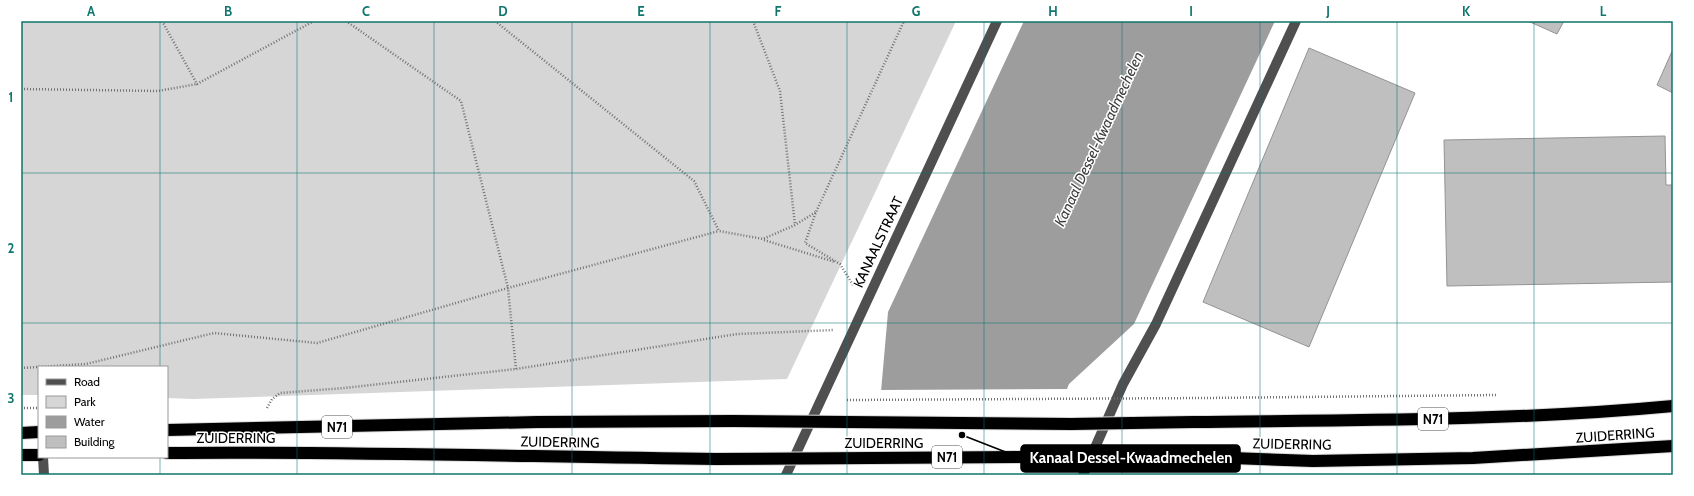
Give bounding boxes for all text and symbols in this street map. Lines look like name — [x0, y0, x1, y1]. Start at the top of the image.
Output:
text: A — [87, 3, 96, 19]
text: B — [224, 3, 232, 19]
text: C — [362, 3, 370, 19]
text: D — [498, 3, 508, 19]
text: E — [637, 3, 645, 19]
text: F — [775, 3, 782, 19]
text: G — [912, 3, 921, 19]
text: H — [1048, 3, 1058, 19]
text: I — [1189, 3, 1193, 19]
text: J — [1325, 3, 1330, 19]
text: K — [1462, 3, 1471, 19]
text: L — [1600, 3, 1607, 19]
water label: Kanaal Dessel-Kwaadmechelen — [1051, 49, 1147, 229]
text: 1 — [9, 89, 13, 105]
street label: KANAALSTRAAT — [849, 193, 907, 291]
text: 2 — [8, 240, 15, 256]
legend — [38, 366, 168, 458]
text: Road — [74, 374, 100, 389]
text: 3 — [7, 390, 15, 406]
text: Park — [74, 394, 96, 409]
road number: N71 — [1418, 408, 1448, 430]
text: Water — [74, 414, 105, 429]
road number: N71 — [322, 416, 352, 438]
street label: ZUIDERRING — [1575, 423, 1655, 447]
street label: ZUIDERRING — [196, 429, 276, 447]
street label: ZUIDERRING — [520, 432, 600, 452]
text: Building — [74, 434, 116, 449]
street label: ZUIDERRING — [844, 434, 924, 452]
street label: ZUIDERRING — [1252, 434, 1332, 454]
callout: Kanaal Dessel-Kwaadmechelen — [1021, 445, 1240, 472]
road number: N71 — [932, 446, 962, 468]
text: Kanaal Dessel-Kwaadmechelen — [1030, 449, 1232, 467]

